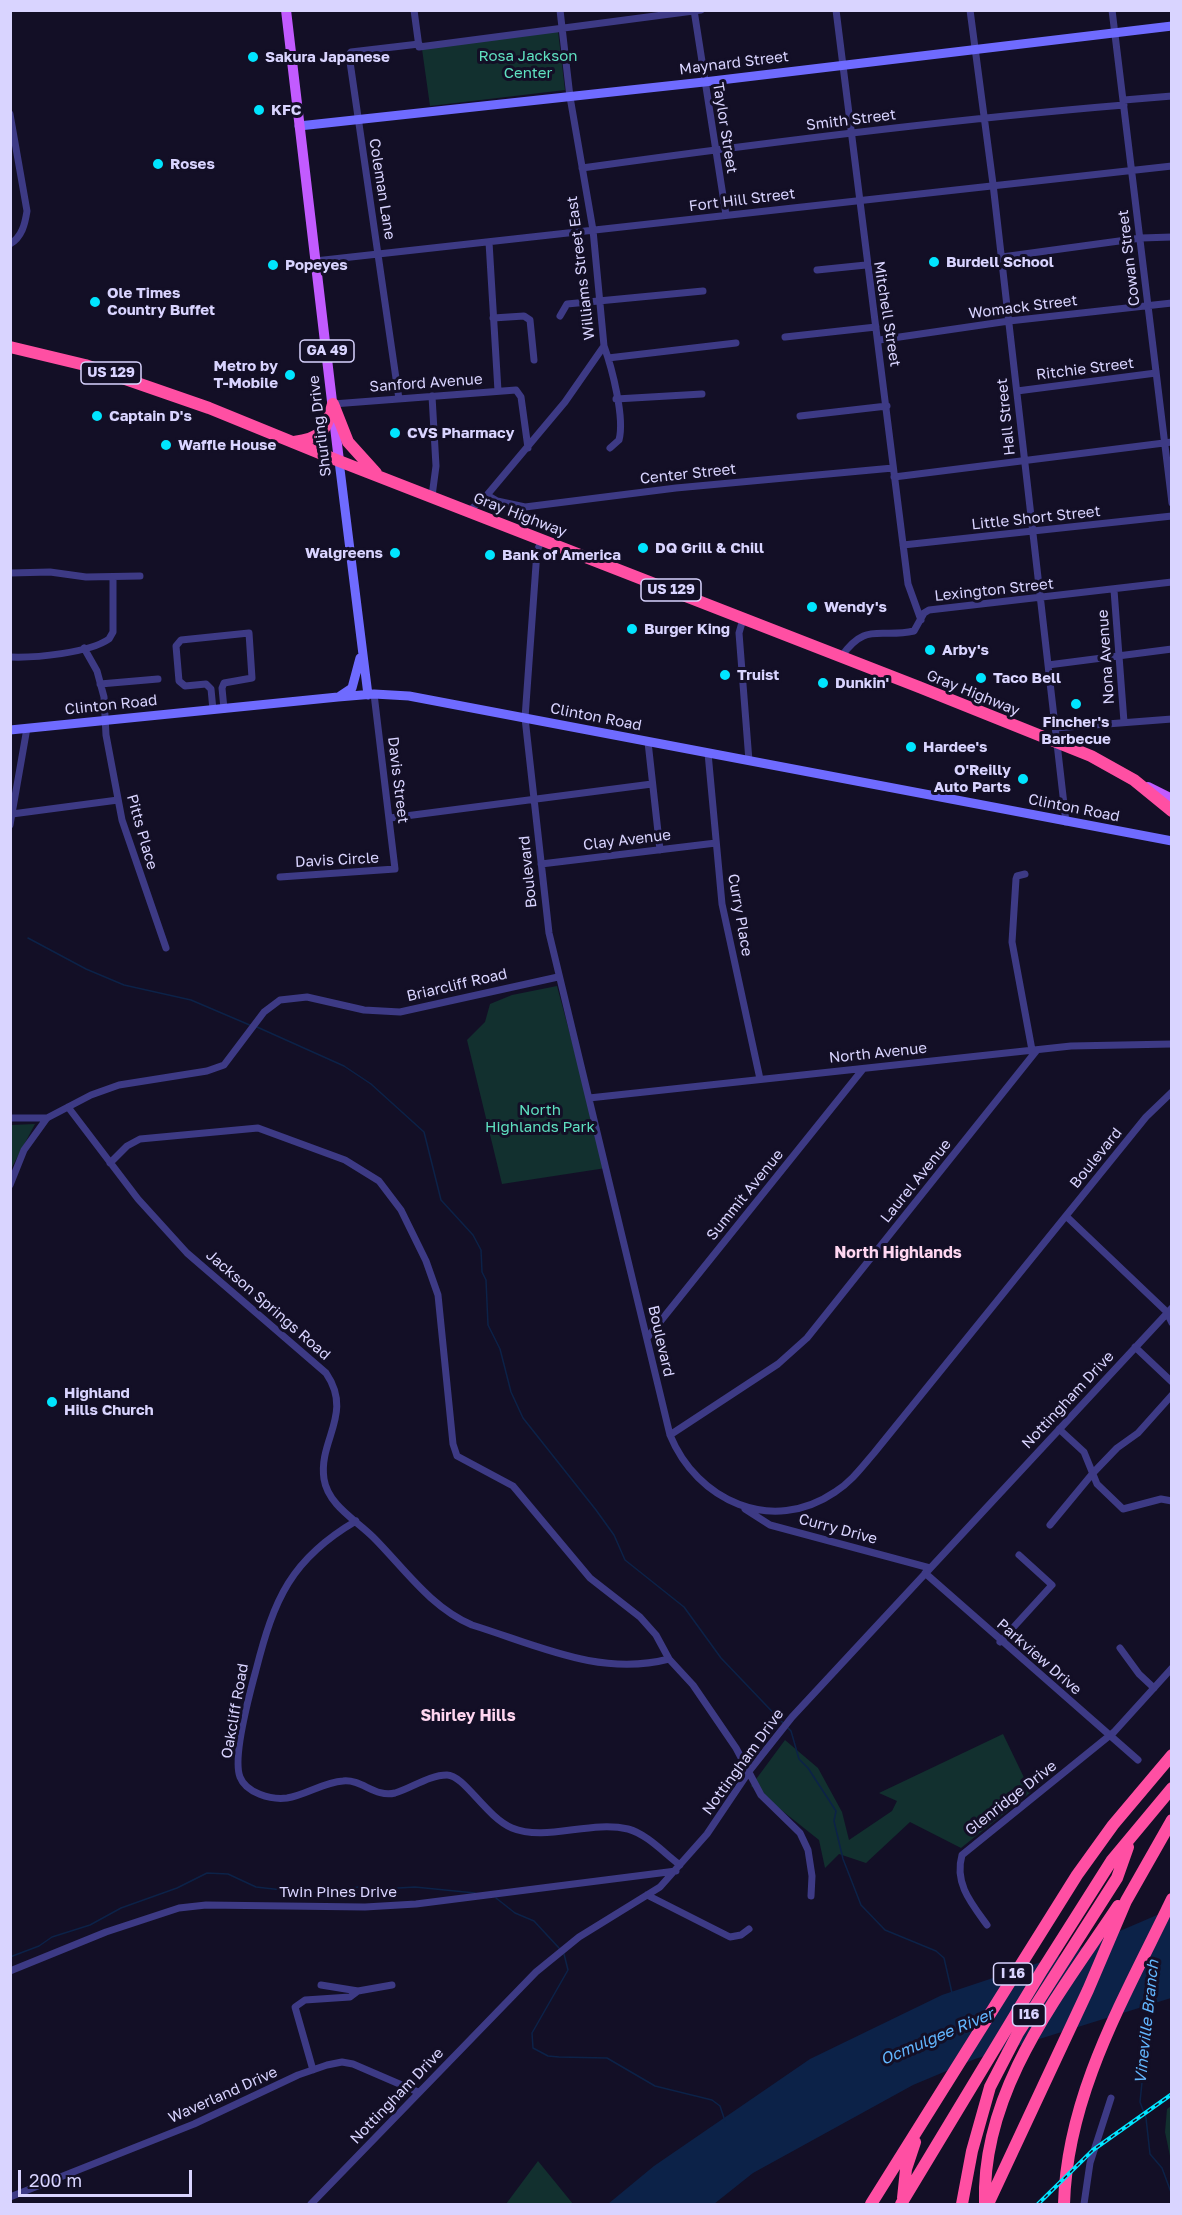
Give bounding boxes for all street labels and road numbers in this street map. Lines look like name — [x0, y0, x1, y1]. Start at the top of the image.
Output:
street label: Maynard Street — [678, 47, 790, 79]
street label: Taylor Street — [709, 81, 741, 175]
street label: Smith Street — [805, 106, 897, 134]
street label: Coleman Lane — [365, 137, 399, 241]
street label: Fort Hill Street — [688, 185, 796, 215]
street label: Williams Street East — [563, 195, 599, 341]
street label: Cowan Street — [1114, 209, 1144, 307]
street label: Mitchell Street — [870, 260, 904, 368]
street label: Womack Street — [968, 291, 1078, 323]
road number: GA 49 — [300, 340, 354, 362]
street label: Ritchie Street — [1035, 354, 1135, 384]
road number: US 129 — [81, 362, 141, 384]
street label: Sanford Avenue — [369, 370, 483, 396]
street label: Shurling Drive — [305, 374, 335, 478]
street label: Hall Street — [993, 377, 1019, 457]
street label: Center Street — [639, 460, 737, 488]
street label: Gray Highway — [471, 489, 569, 541]
street label: Little Short Street — [971, 502, 1101, 534]
street label: Lexington Street — [933, 575, 1055, 605]
road number: US 129 — [641, 579, 701, 601]
street label: Nona Avenue — [1094, 609, 1118, 705]
street label: Gray Highway — [924, 666, 1022, 720]
street label: Clinton Road — [64, 691, 158, 719]
street label: Clinton Road — [549, 699, 643, 735]
street label: Davis Street — [384, 736, 412, 824]
street label: Clinton Road — [1027, 790, 1121, 826]
street label: Pitts Place — [123, 792, 161, 872]
street label: Clay Avenue — [582, 826, 672, 854]
street label: Boulevard — [515, 835, 541, 909]
street label: Davis Circle — [294, 849, 380, 871]
street label: Curry Place — [724, 872, 756, 958]
street label: Briarcliff Road — [405, 965, 509, 1005]
street label: North Avenue — [828, 1039, 928, 1067]
street label: Boulevard — [1066, 1124, 1126, 1192]
street label: Laurel Avenue — [877, 1136, 955, 1226]
street label: Summit Avenue — [703, 1146, 787, 1244]
street label: Jackson Springs Road — [202, 1246, 334, 1364]
street label: Boulevard — [644, 1304, 678, 1378]
street label: Nottingham Drive — [1018, 1348, 1118, 1452]
street label: Curry Drive — [797, 1510, 879, 1548]
street label: Parkview Drive — [993, 1615, 1085, 1699]
street label: Oakcliff Road — [218, 1662, 252, 1760]
street label: Nottingham Drive — [699, 1705, 787, 1819]
street label: Glenridge Drive — [962, 1757, 1060, 1839]
street label: Twin Pines Drive — [279, 1883, 397, 1901]
road number: I 16 — [994, 1963, 1032, 1985]
road number: I16 — [1012, 2004, 1046, 2026]
street label: Nottingham Drive — [347, 2044, 447, 2148]
street label: Waverland Drive — [166, 2063, 280, 2127]

